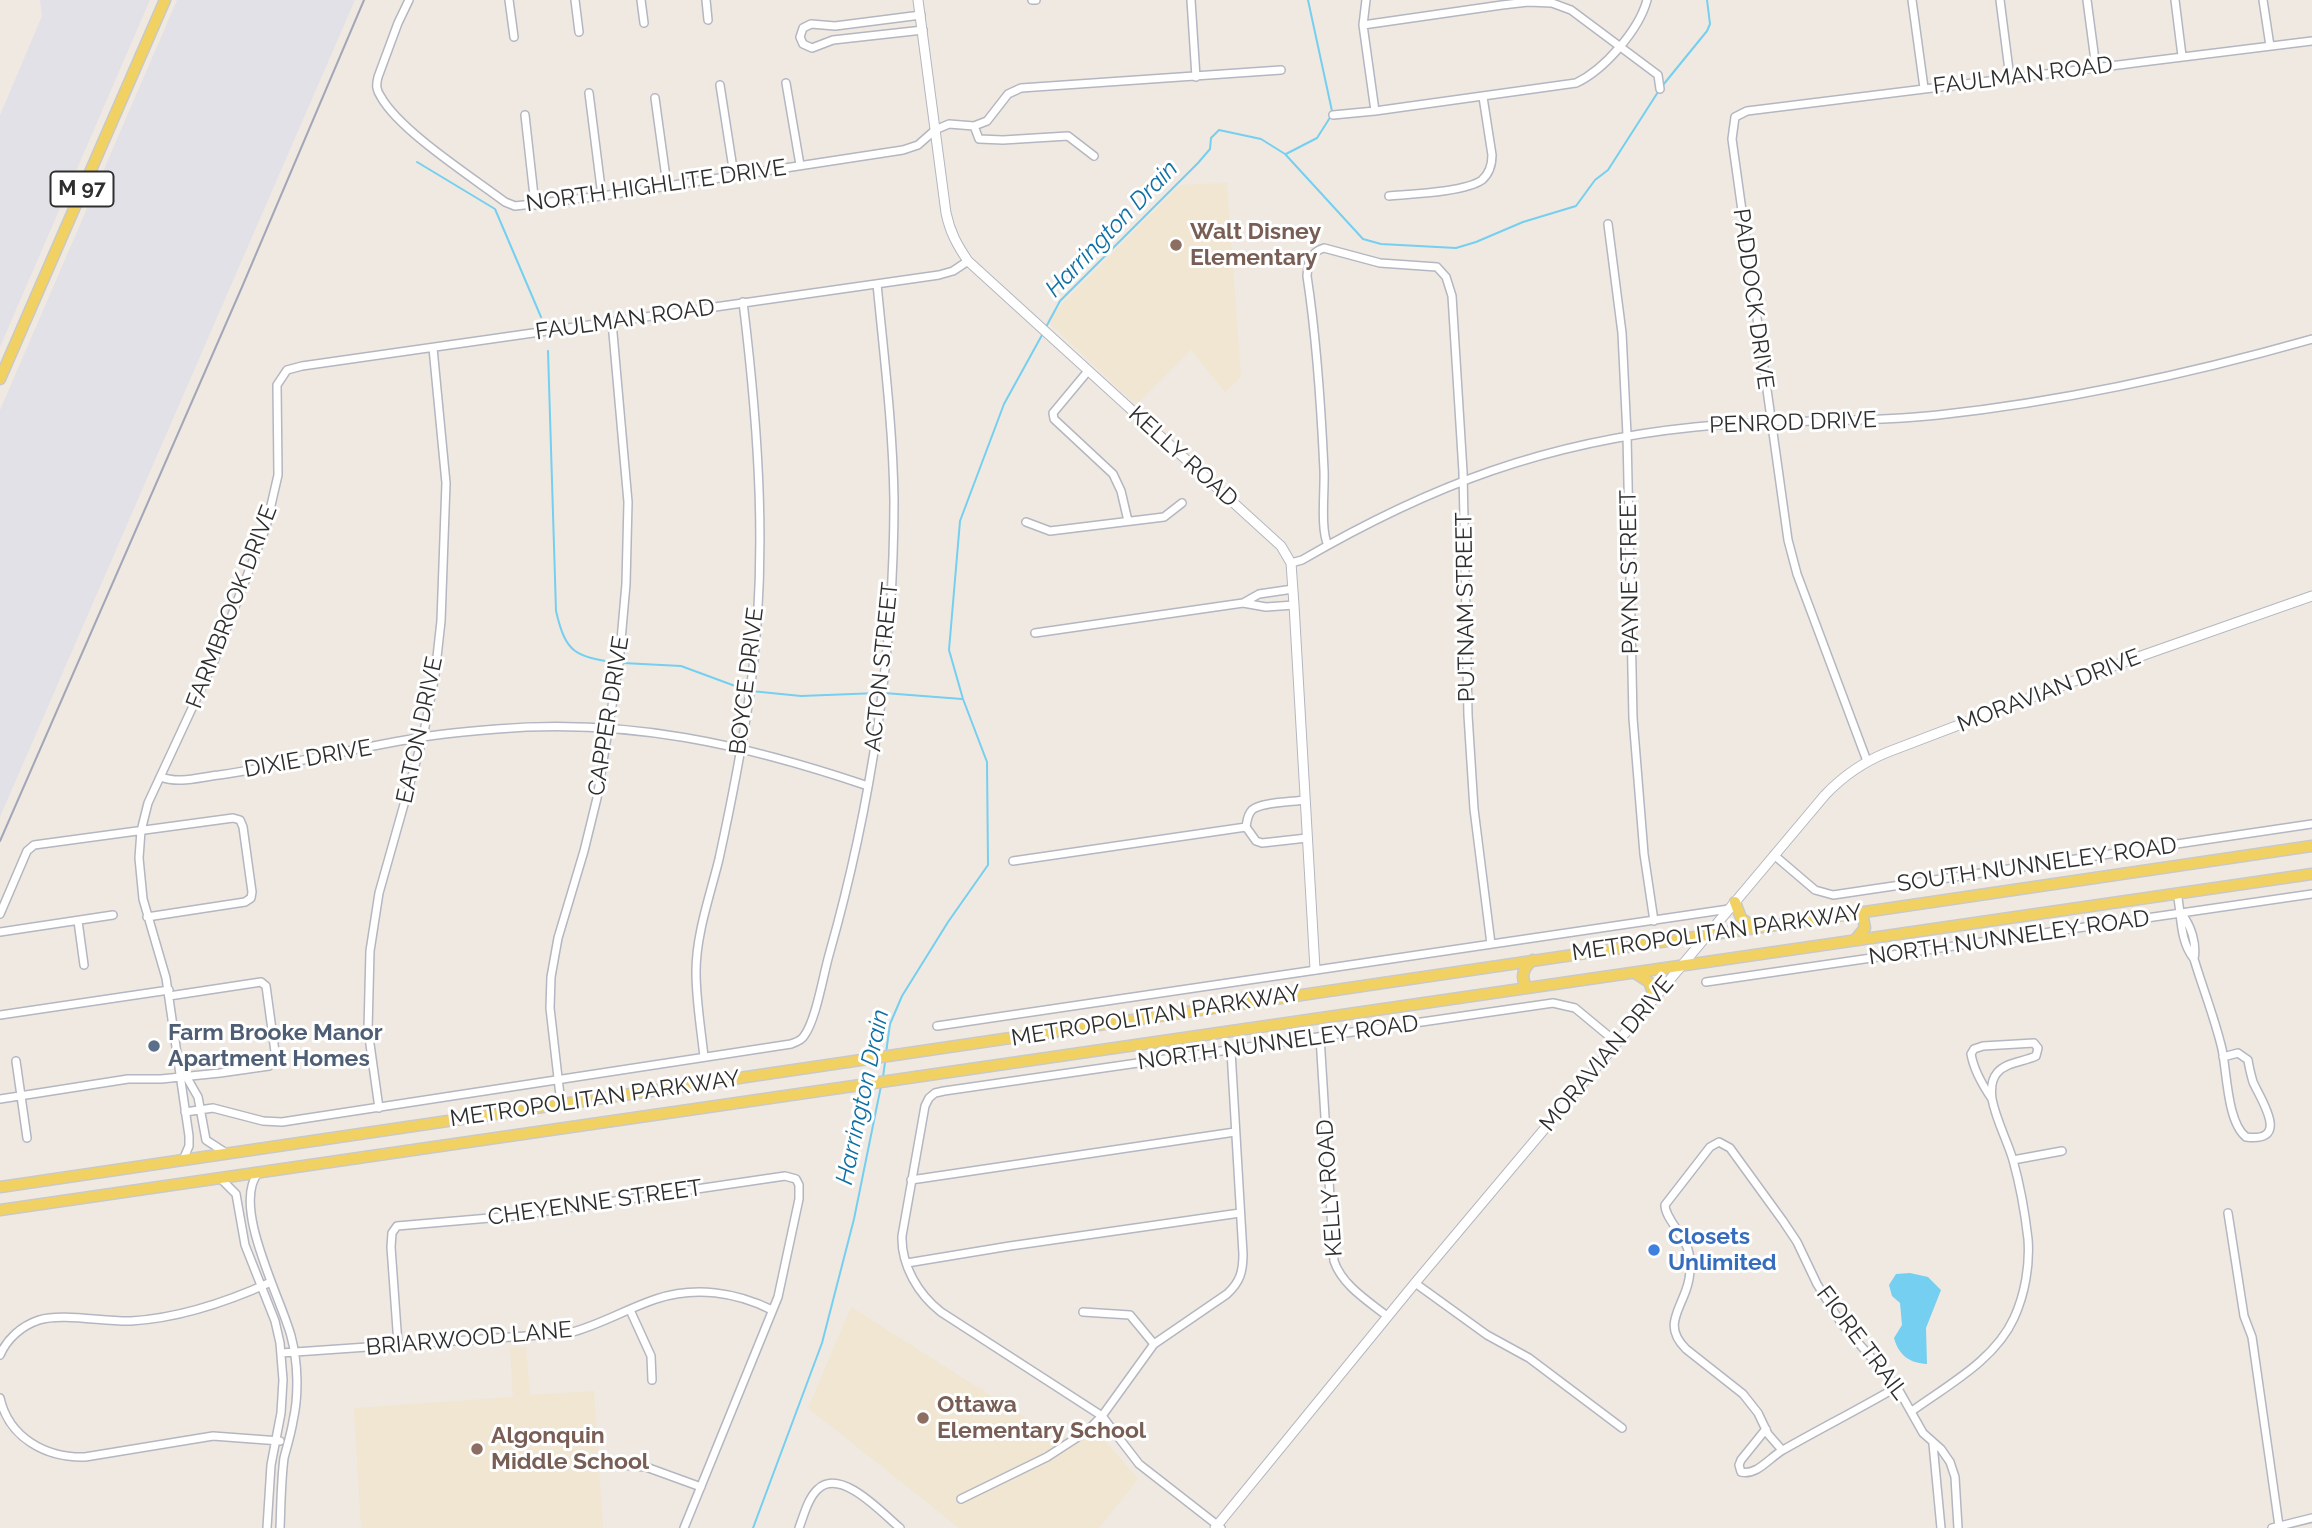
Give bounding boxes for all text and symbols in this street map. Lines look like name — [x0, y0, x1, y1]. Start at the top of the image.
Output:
street label: FAULMAN ROAD — [1932, 51, 2114, 101]
street label: NORTH HIGHLITE DRIVE — [524, 154, 788, 218]
water label: Harrington Drain — [1040, 155, 1184, 303]
road number: M 97 — [50, 172, 114, 206]
street label: PADDOCK DRIVE — [1727, 207, 1779, 391]
place label: Walt Disney Elementary — [1190, 218, 1321, 272]
marker: Walt Disney Elementary — [1168, 237, 1184, 253]
street label: FAULMAN ROAD — [534, 294, 716, 346]
street label: KELLY ROAD — [1123, 401, 1243, 513]
street label: PENROD DRIVE — [1709, 406, 1877, 440]
street label: PAYNE STREET — [1615, 490, 1645, 654]
street label: FARMBROOK DRIVE — [181, 502, 283, 712]
street label: PUTNAM STREET — [1451, 512, 1481, 702]
street label: ACTON STREET — [859, 581, 905, 753]
street label: BOYCE DRIVE — [724, 606, 770, 756]
street label: CAPPER DRIVE — [583, 634, 635, 798]
street label: MORAVIAN DRIVE — [1954, 643, 2144, 739]
street label: EATON DRIVE — [391, 654, 449, 806]
street label: DIXIE DRIVE — [242, 734, 374, 784]
street label: SOUTH NUNNELEY ROAD — [1895, 832, 2179, 898]
street label: METROPOLITAN PARKWAY — [1570, 899, 1864, 967]
street label: NORTH NUNNELEY ROAD — [1867, 905, 2151, 971]
street label: MORAVIAN DRIVE — [1534, 971, 1680, 1137]
street label: METROPOLITAN PARKWAY — [1009, 979, 1303, 1053]
water label: Harrington Drain — [830, 1007, 896, 1187]
street label: NORTH NUNNELEY ROAD — [1136, 1010, 1420, 1076]
place label: Farm Brooke Manor Apartment Homes — [168, 1019, 383, 1073]
marker: Farm Brooke Manor Apartment Homes — [146, 1038, 162, 1054]
street label: METROPOLITAN PARKWAY — [448, 1065, 742, 1133]
street label: KELLY ROAD — [1311, 1118, 1349, 1258]
street label: CHEYENNE STREET — [486, 1174, 704, 1232]
place label: Closets Unlimited — [1668, 1223, 1777, 1277]
marker: Closets Unlimited — [1646, 1242, 1662, 1258]
street label: FIORE TRAIL — [1810, 1281, 1914, 1405]
street label: BRIARWOOD LANE — [365, 1316, 573, 1362]
place label: Ottawa Elementary School — [937, 1391, 1146, 1445]
marker: Ottawa Elementary School — [915, 1410, 931, 1426]
place label: Algonquin Middle School — [491, 1422, 649, 1476]
marker: Algonquin Middle School — [469, 1441, 485, 1457]

